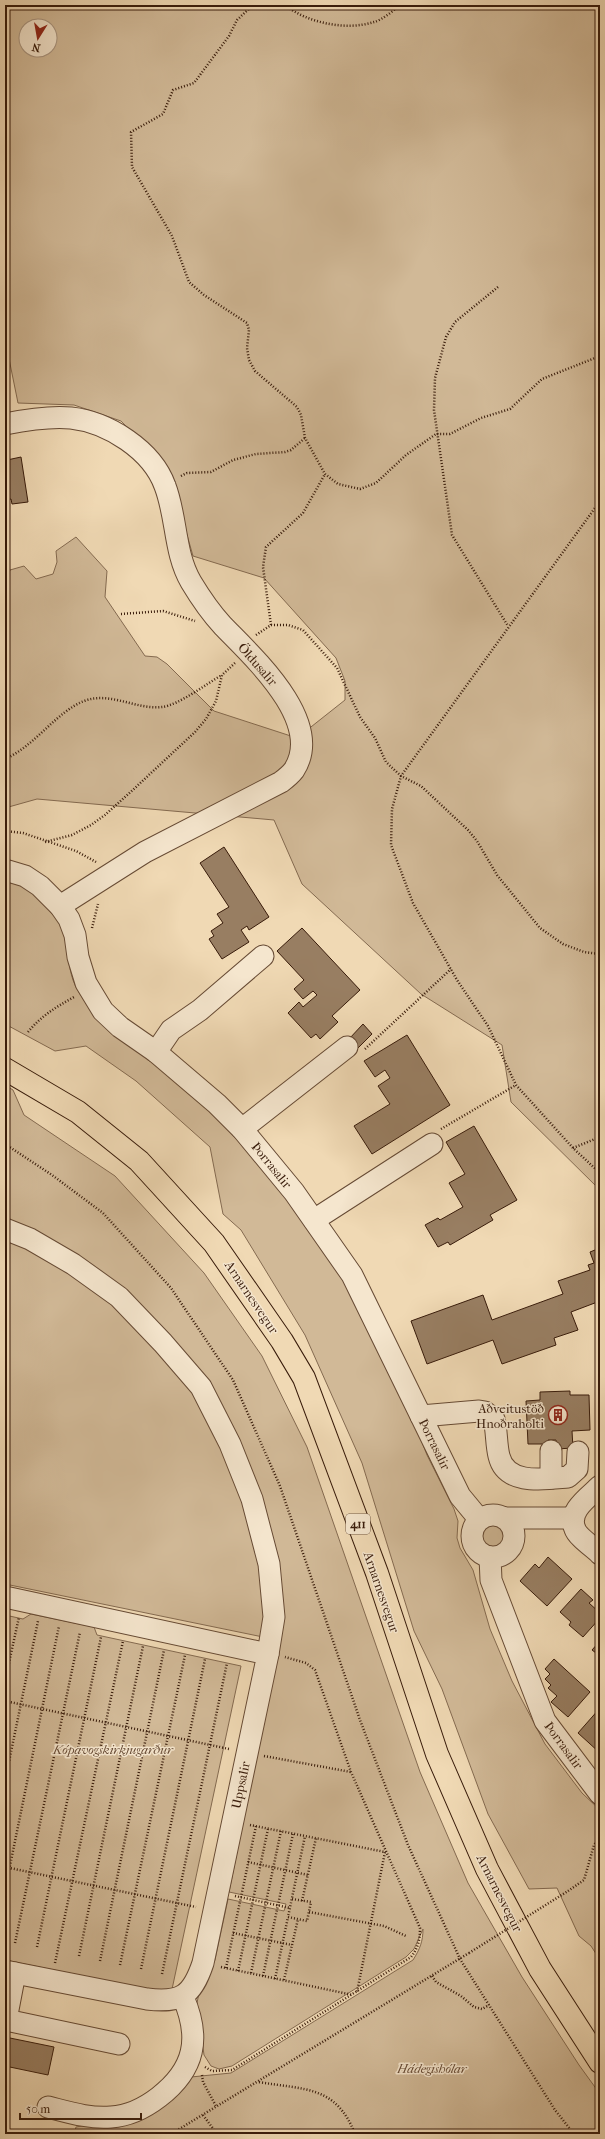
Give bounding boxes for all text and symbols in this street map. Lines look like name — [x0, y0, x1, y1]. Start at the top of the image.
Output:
north arrow — [18, 18, 58, 58]
text: N — [30, 40, 42, 55]
street label: Öldusalir — [235, 640, 281, 689]
street label: Þorrasalir — [248, 1139, 295, 1192]
street label: Arnarnesvegur — [221, 1257, 282, 1337]
place label: Aðveitustöð Hnoðraholti — [476, 1401, 544, 1431]
building icon: Aðveitustöð Hnoðraholti — [547, 1404, 569, 1426]
street label: Þorrasalir — [416, 1416, 454, 1473]
road number: 411 — [346, 1514, 370, 1534]
street label: Arnarnesvegur — [360, 1549, 403, 1635]
street label: Þorrasalir — [541, 1719, 586, 1772]
park label: Kópavogskirkjugarður — [52, 1742, 174, 1757]
street label: Uppsalir — [228, 1760, 253, 1810]
street label: Arnarnesvegur — [473, 1851, 526, 1935]
park label: Hádegishólar — [396, 2061, 468, 2076]
scale bar — [20, 2095, 141, 2121]
text: 50 m — [26, 2102, 50, 2116]

